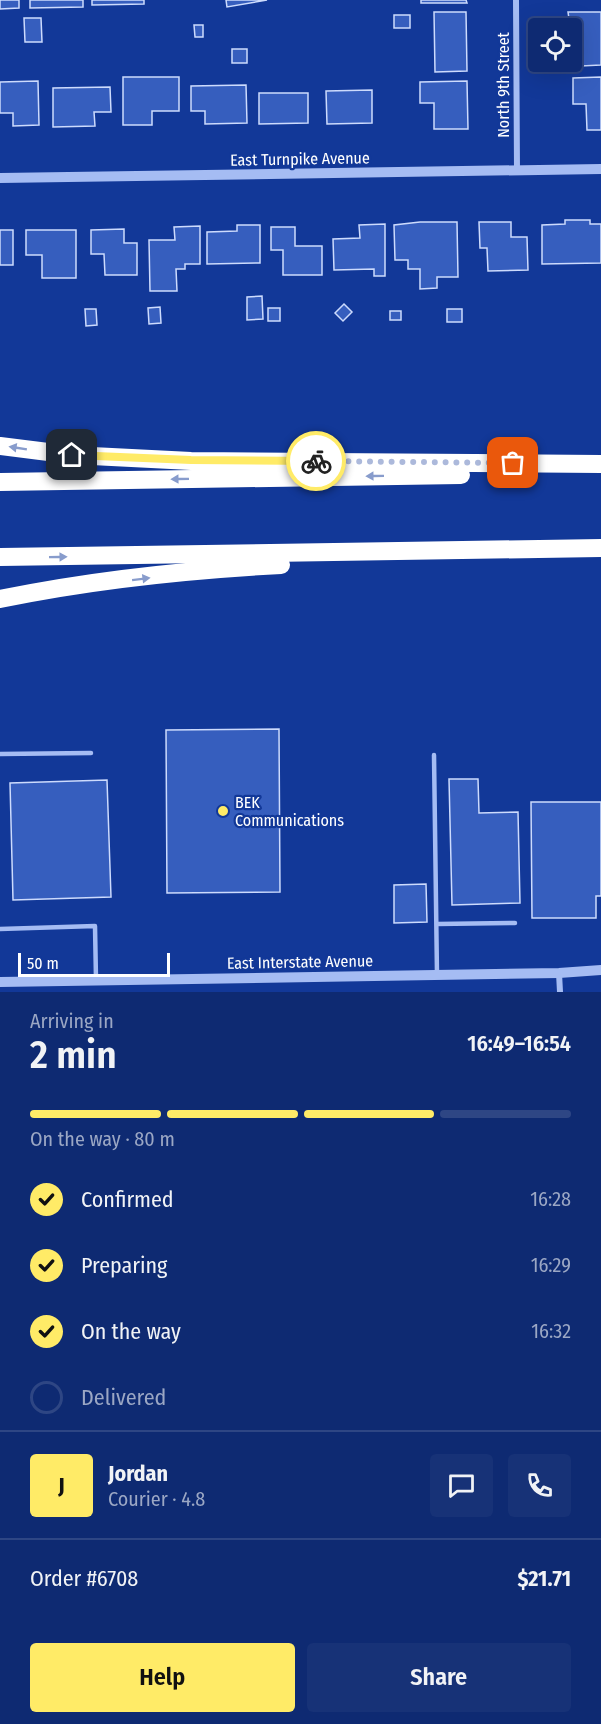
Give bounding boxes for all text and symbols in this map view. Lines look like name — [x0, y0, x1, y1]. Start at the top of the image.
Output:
map controls — [528, 18, 582, 72]
button: locate — [528, 18, 582, 72]
street label: North 9th Street — [494, 31, 513, 138]
street label: East Turnpike Avenue — [230, 148, 370, 170]
pin — [46, 429, 97, 480]
courier — [286, 431, 346, 491]
pin — [487, 437, 538, 488]
icon: home — [55, 438, 88, 471]
one-way arrow — [8, 444, 27, 453]
icon: bike — [300, 445, 333, 478]
icon: bag — [496, 446, 529, 479]
one-way arrow — [365, 471, 384, 481]
one-way arrow — [170, 474, 189, 484]
one-way arrow — [49, 552, 68, 561]
one-way arrow — [131, 574, 150, 583]
place label: BEK Communications — [235, 793, 344, 830]
marker: BEK Communications — [216, 804, 230, 818]
scale bar — [18, 950, 170, 977]
street label: East Interstate Avenue — [227, 951, 373, 973]
text: 50 m — [27, 954, 59, 973]
text: Arriving in — [30, 1009, 114, 1033]
text: 16:49–16:54 — [467, 1030, 571, 1057]
text: 2 min — [30, 1032, 117, 1078]
text: On the way · 80 m — [30, 1127, 175, 1151]
icon: check — [30, 1183, 63, 1216]
text: Confirmed — [81, 1186, 174, 1213]
text: 16:28 — [530, 1187, 571, 1211]
icon: check — [30, 1249, 63, 1282]
text: Preparing — [81, 1252, 167, 1279]
text: 16:29 — [531, 1253, 571, 1277]
icon: check — [30, 1315, 63, 1348]
text: On the way — [81, 1318, 181, 1345]
text: 16:32 — [531, 1319, 571, 1343]
text: Delivered — [81, 1384, 166, 1411]
button: chat — [430, 1454, 493, 1517]
button: phone — [508, 1454, 571, 1517]
text: Jordan — [108, 1460, 168, 1487]
text: J — [58, 1472, 65, 1499]
text: Courier · 4.8 — [108, 1487, 205, 1511]
text: Order #6708 — [30, 1565, 138, 1592]
text: $21.71 — [518, 1565, 571, 1592]
button: Help — [30, 1643, 295, 1712]
button: Share — [307, 1643, 571, 1712]

